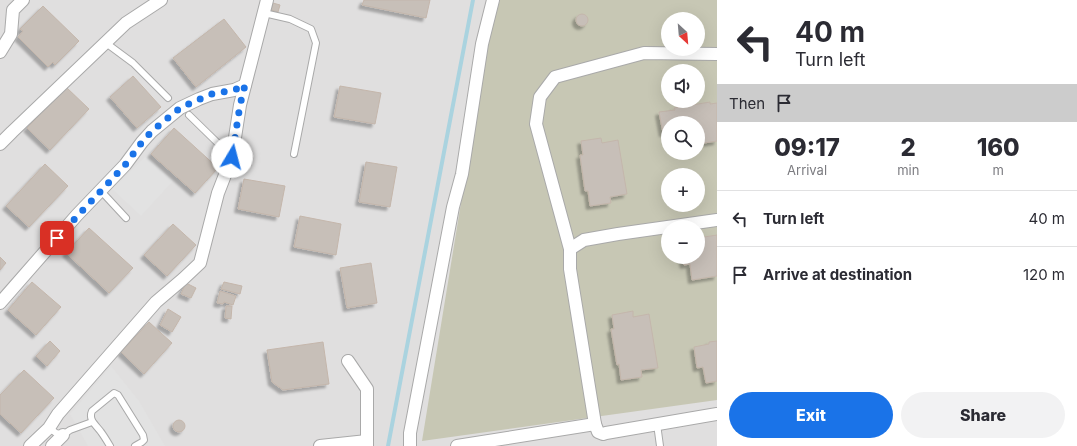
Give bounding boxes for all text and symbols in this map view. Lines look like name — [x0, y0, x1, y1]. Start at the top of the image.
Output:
north arrow — [661, 12, 705, 56]
map controls — [661, 12, 705, 264]
text: 40 m — [795, 15, 865, 49]
icon: left — [729, 16, 781, 68]
text: Turn left — [795, 49, 865, 70]
button: sound — [661, 64, 705, 108]
icon: arrive — [773, 92, 795, 114]
text: Then — [729, 94, 765, 113]
button: search — [661, 116, 705, 160]
text: 09:17 — [774, 133, 840, 162]
text: 2 — [901, 133, 916, 162]
text: 160 — [977, 133, 1020, 162]
position arrow — [211, 136, 253, 178]
text: Arrival — [787, 162, 827, 178]
text: min — [897, 162, 919, 178]
text: m — [992, 162, 1004, 178]
button: + — [661, 168, 705, 212]
icon: left — [729, 208, 751, 230]
text: Turn left — [763, 209, 824, 228]
text: 40 m — [1028, 209, 1065, 228]
button: − — [661, 220, 705, 264]
pin — [40, 221, 74, 255]
icon: arrive — [46, 227, 68, 249]
icon: arrive — [729, 264, 751, 286]
text: Arrive at destination — [763, 265, 912, 284]
text: 120 m — [1023, 265, 1065, 284]
button: Exit — [729, 392, 893, 438]
button: Share — [901, 392, 1065, 438]

